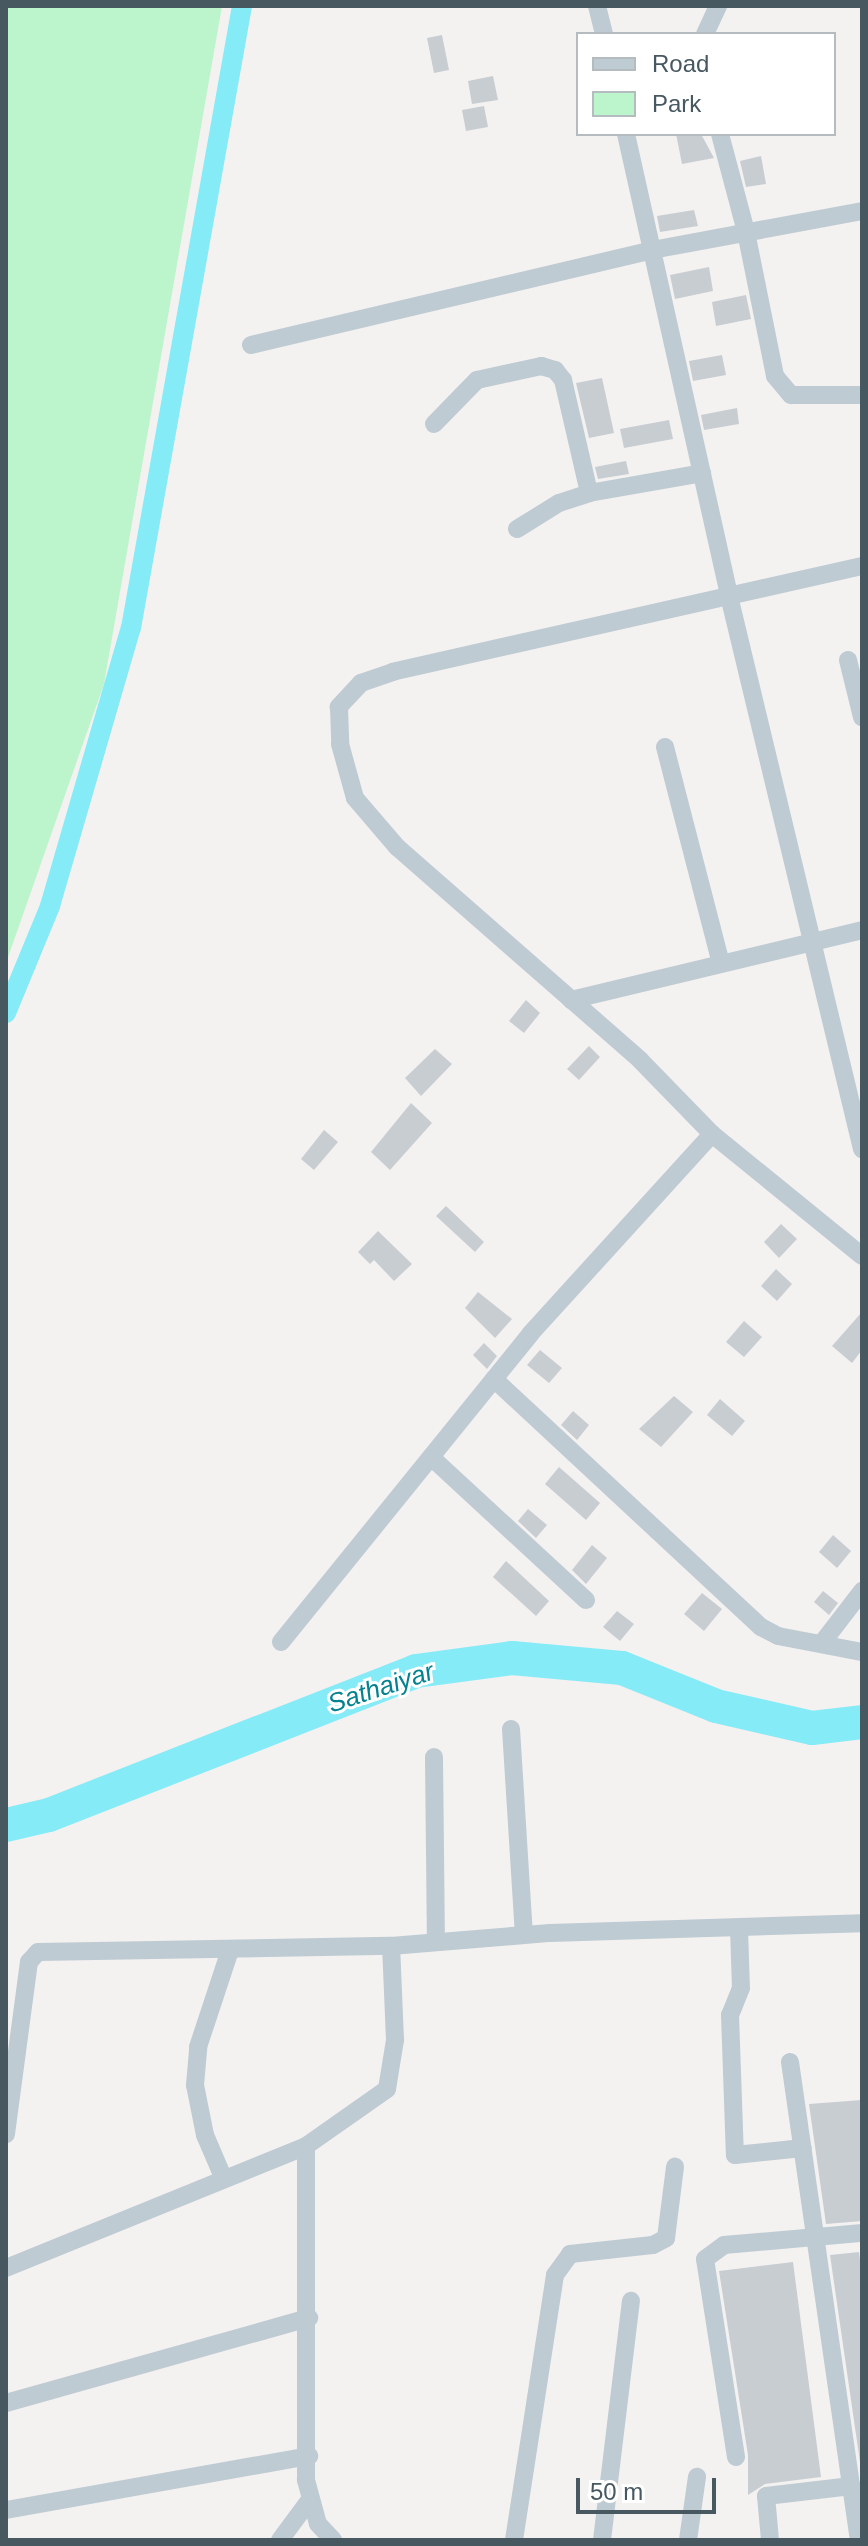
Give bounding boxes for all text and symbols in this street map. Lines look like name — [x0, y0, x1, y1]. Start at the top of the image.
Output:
legend — [576, 32, 836, 136]
text: Road — [652, 50, 709, 77]
text: Park — [652, 90, 701, 117]
water label: Sathaiyar — [324, 1656, 438, 1720]
scale bar — [580, 2462, 720, 2512]
text: 50 m — [590, 2478, 643, 2505]

